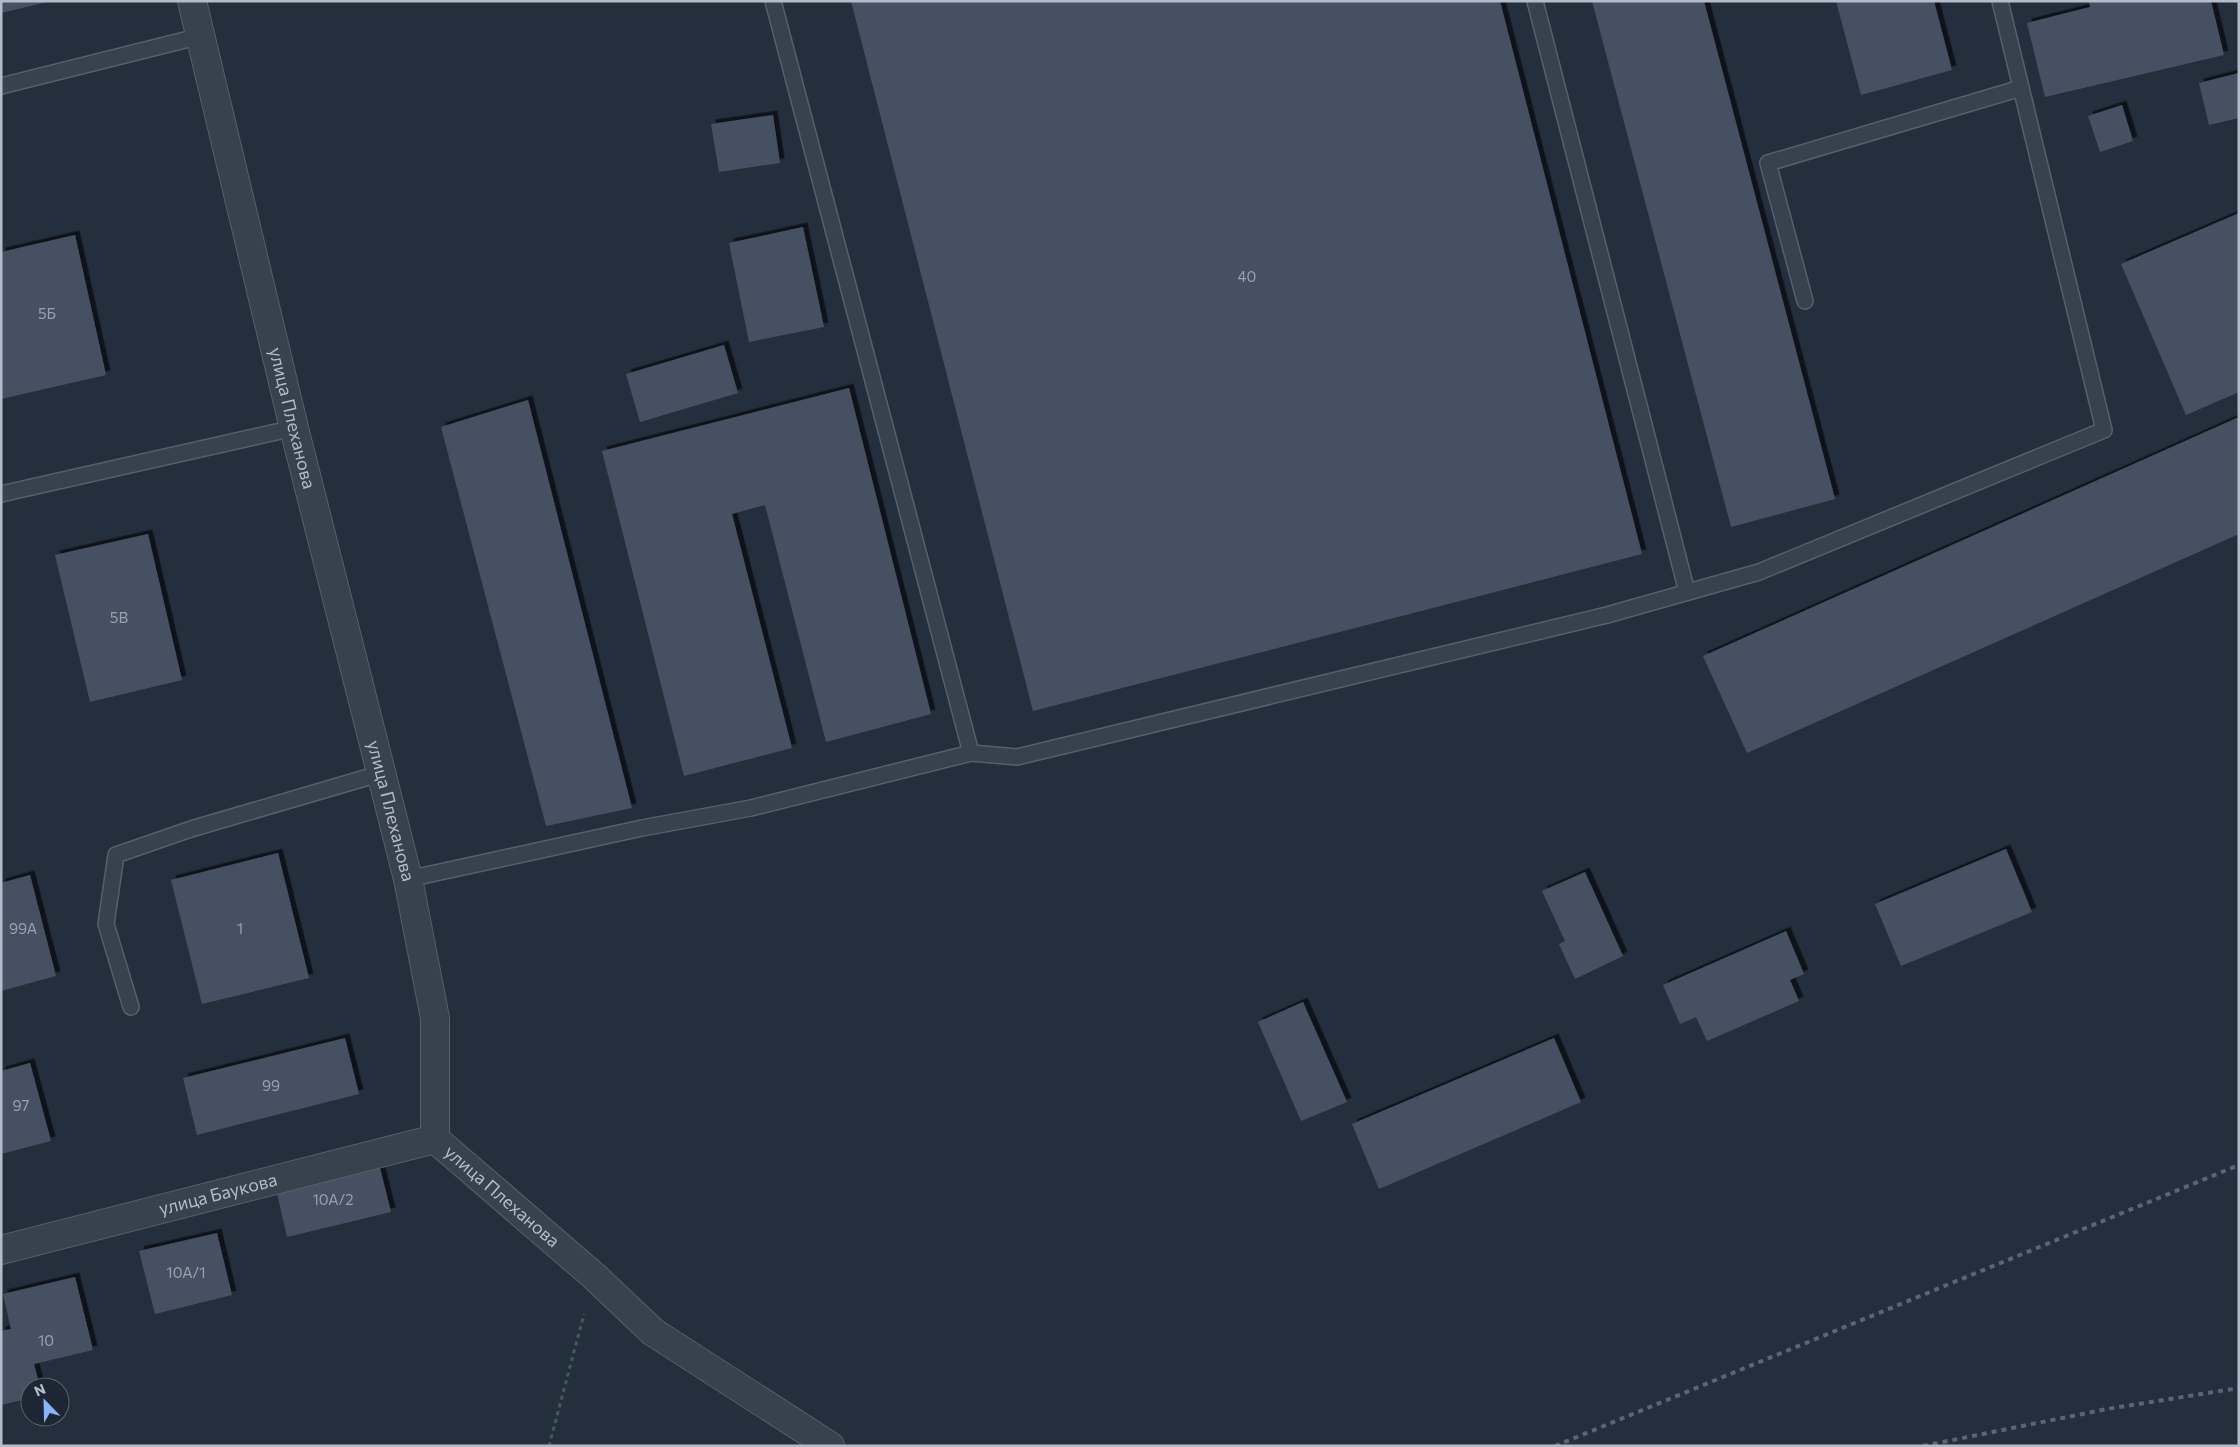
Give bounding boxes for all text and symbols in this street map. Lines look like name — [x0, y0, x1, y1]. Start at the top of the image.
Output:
house number: 40 — [1238, 267, 1256, 285]
house number: 5Б — [38, 304, 56, 322]
street label: улица Плеханова — [265, 345, 321, 491]
house number: 5В — [110, 608, 128, 626]
street label: улица Плеханова — [363, 738, 420, 884]
house number: 99А — [9, 919, 37, 937]
house number: 1 — [237, 919, 243, 937]
house number: 99 — [262, 1076, 280, 1094]
house number: 97 — [13, 1096, 30, 1114]
street label: улица Плеханова — [440, 1140, 565, 1251]
street label: улица Баукова — [156, 1168, 279, 1219]
house number: 10А/2 — [312, 1190, 354, 1208]
house number: 10А/1 — [166, 1263, 206, 1281]
house number: 10 — [38, 1331, 54, 1349]
north arrow — [20, 1377, 70, 1427]
text: N — [32, 1380, 48, 1399]

